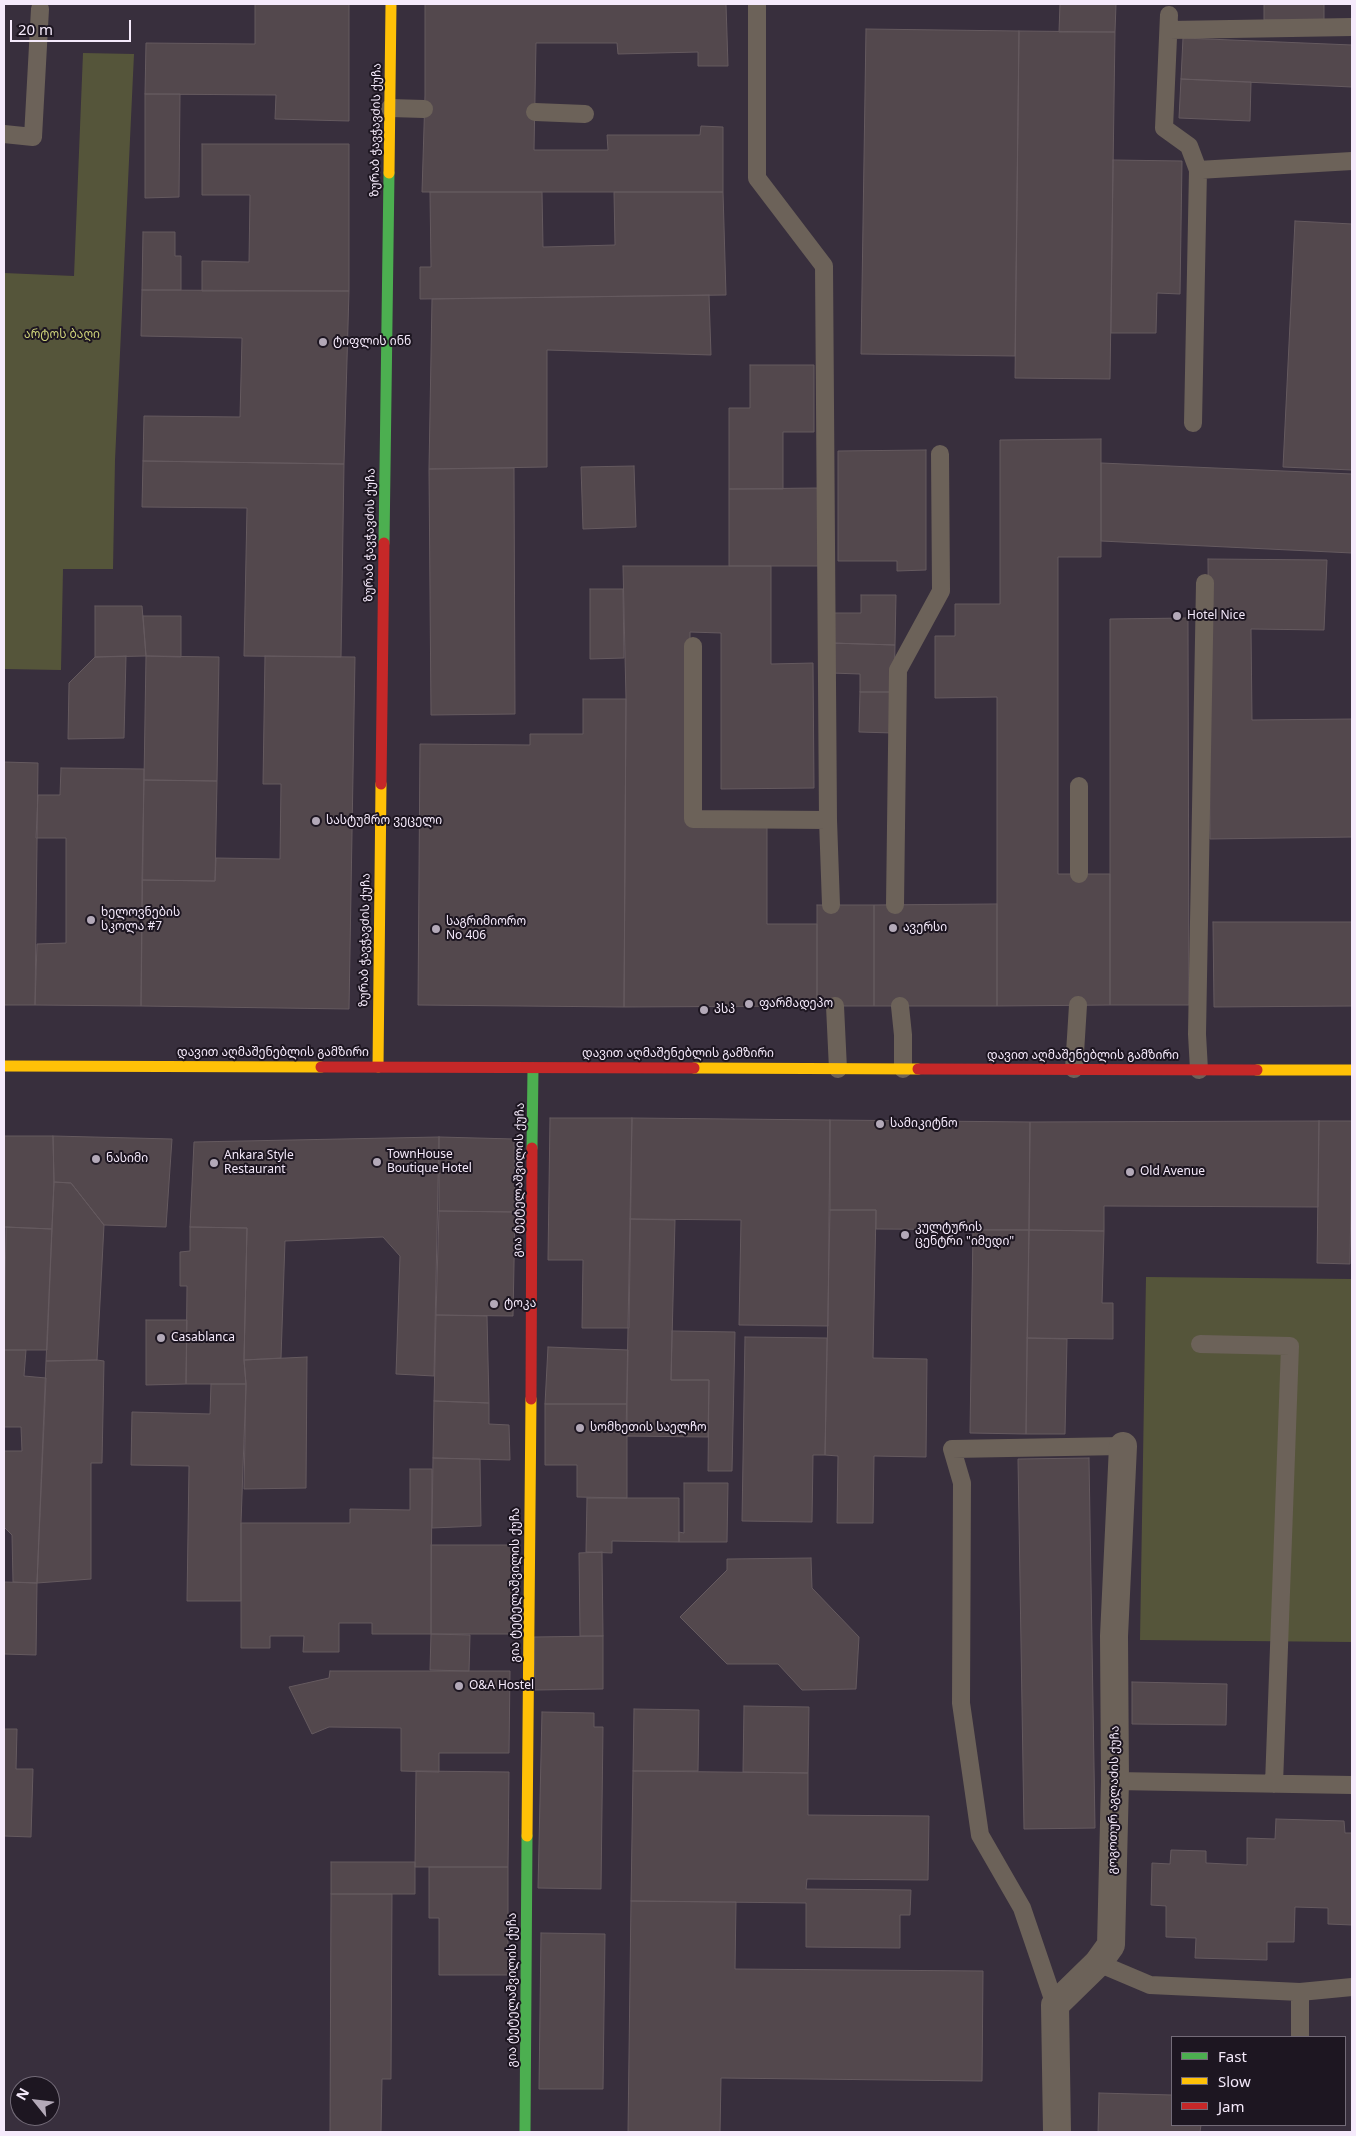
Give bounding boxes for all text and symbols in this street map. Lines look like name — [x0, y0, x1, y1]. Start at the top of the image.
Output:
scale bar — [12, 10, 134, 42]
text: 20 m — [18, 19, 53, 39]
street label: ზურაბ ჭავჭავძის ქუჩა — [368, 63, 384, 197]
park label: არტოს ბაღი — [24, 328, 100, 342]
place label: ტიფლის ინნ — [333, 335, 411, 349]
marker: ტიფლის ინნ — [317, 336, 329, 348]
street label: ზურაბ ჭავჭავძის ქუჩა — [362, 468, 378, 602]
place label: Hotel Nice — [1187, 609, 1245, 623]
marker: Hotel Nice — [1171, 610, 1183, 622]
place label: სასტუმრო ვეცელი — [326, 814, 442, 828]
marker: სასტუმრო ვეცელი — [310, 815, 322, 827]
street label: ზურაბ ჭავჭავძის ქუჩა — [357, 873, 373, 1007]
place label: ხელოვნების სკოლა #7 — [101, 906, 180, 934]
marker: ხელოვნების სკოლა #7 — [85, 914, 97, 926]
place label: საგრიმიორო No 406 — [446, 915, 526, 943]
place label: ავერსი — [903, 921, 947, 935]
marker: ავერსი — [887, 922, 899, 934]
marker: საგრიმიორო No 406 — [430, 923, 442, 935]
place label: ფარმადეპო — [759, 997, 833, 1011]
marker: ფარმადეპო — [743, 998, 755, 1010]
place label: პსპ — [714, 1003, 735, 1017]
marker: პსპ — [698, 1004, 710, 1016]
street label: დავით აღმაშენებლის გამზირი — [177, 1046, 369, 1060]
street label: დავით აღმაშენებლის გამზირი — [582, 1047, 774, 1061]
street label: დავით აღმაშენებლის გამზირი — [987, 1049, 1179, 1063]
street label: გია ტეტელაშვილის ქუჩა — [510, 1102, 528, 1258]
place label: სამიკიტნო — [890, 1117, 958, 1131]
marker: სამიკიტნო — [874, 1118, 886, 1130]
place label: TownHouse Boutique Hotel — [387, 1148, 472, 1176]
place label: Ankara Style Restaurant — [224, 1149, 294, 1177]
place label: ნასიმი — [106, 1152, 148, 1166]
marker: ნასიმი — [90, 1153, 102, 1165]
marker: TownHouse Boutique Hotel — [371, 1156, 383, 1168]
marker: Ankara Style Restaurant — [208, 1157, 220, 1169]
place label: Old Avenue — [1140, 1165, 1205, 1179]
marker: Old Avenue — [1124, 1166, 1136, 1178]
place label: კულტურის ცენტრი "იმედი" — [915, 1221, 1014, 1249]
marker: კულტურის ცენტრი "იმედი" — [899, 1229, 911, 1241]
place label: ტოკა — [504, 1297, 536, 1311]
marker: ტოკა — [488, 1298, 500, 1310]
place label: Casablanca — [171, 1331, 235, 1345]
marker: Casablanca — [155, 1332, 167, 1344]
place label: სომხეთის საელჩო — [590, 1421, 707, 1435]
marker: სომხეთის საელჩო — [574, 1422, 586, 1434]
street label: გია ტეტელაშვილის ქუჩა — [509, 1508, 523, 1662]
place label: O&A Hostel — [469, 1679, 534, 1693]
marker: O&A Hostel — [453, 1680, 465, 1692]
street label: გოგოთურ აგლაძის ქუჩა — [1106, 1725, 1122, 1875]
street label: გია ტეტელაშვილის ქუჩა — [506, 1913, 520, 2067]
legend — [1171, 2036, 1346, 2126]
text: Fast — [1218, 2046, 1247, 2066]
text: Slow — [1218, 2071, 1251, 2091]
north arrow — [10, 2076, 60, 2126]
text: N — [11, 2084, 33, 2104]
text: Jam — [1218, 2096, 1245, 2116]

